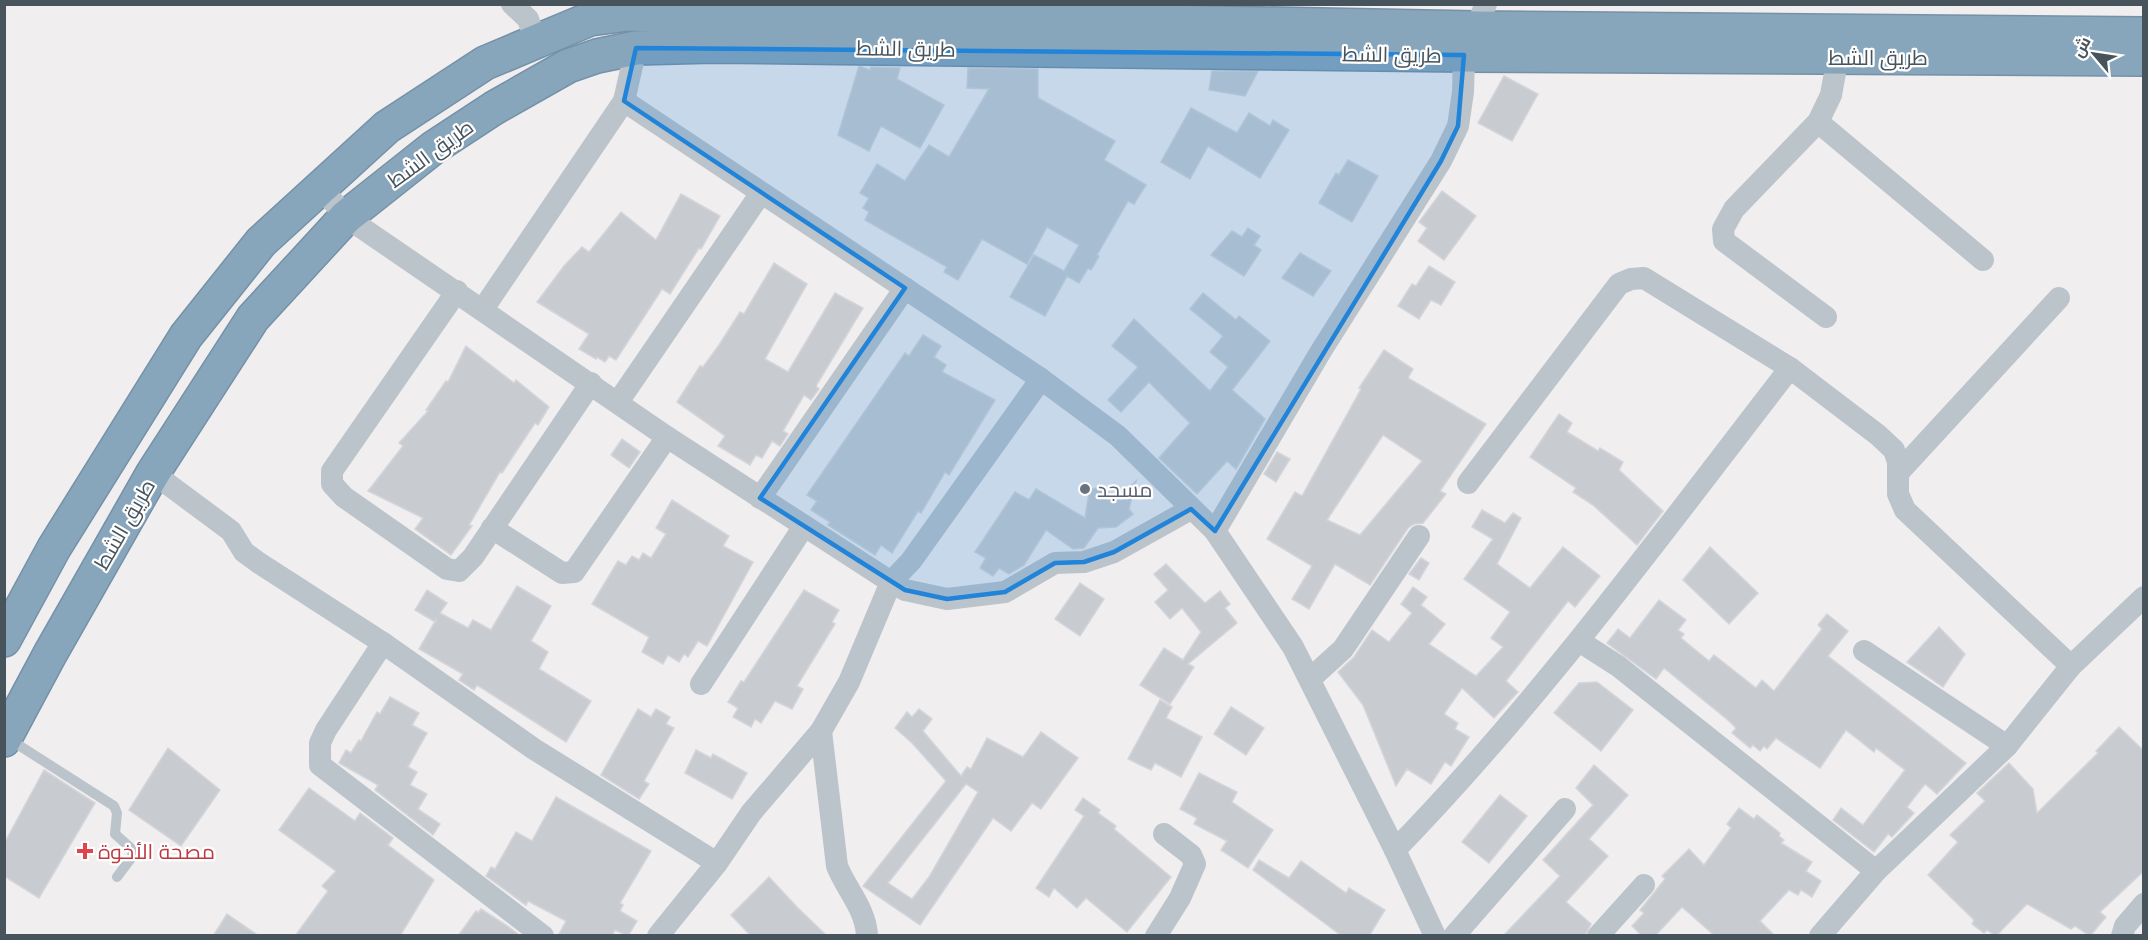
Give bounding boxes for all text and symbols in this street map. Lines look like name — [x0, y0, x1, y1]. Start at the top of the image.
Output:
north arrow — [2064, 24, 2124, 84]
text: ش — [2066, 32, 2095, 61]
street label: طريق الشط — [856, 33, 956, 63]
street label: طريق الشط — [1342, 39, 1442, 69]
street label: طريق الشط — [1828, 43, 1928, 71]
street label: طريق الشط — [381, 112, 479, 194]
street label: طريق الشط — [87, 474, 161, 574]
place label: مسجد — [1097, 475, 1152, 503]
marker: مسجد — [1078, 482, 1092, 496]
place label: مصحة الأخوة — [98, 837, 215, 865]
marker: مصحة الأخوة — [76, 842, 94, 860]

